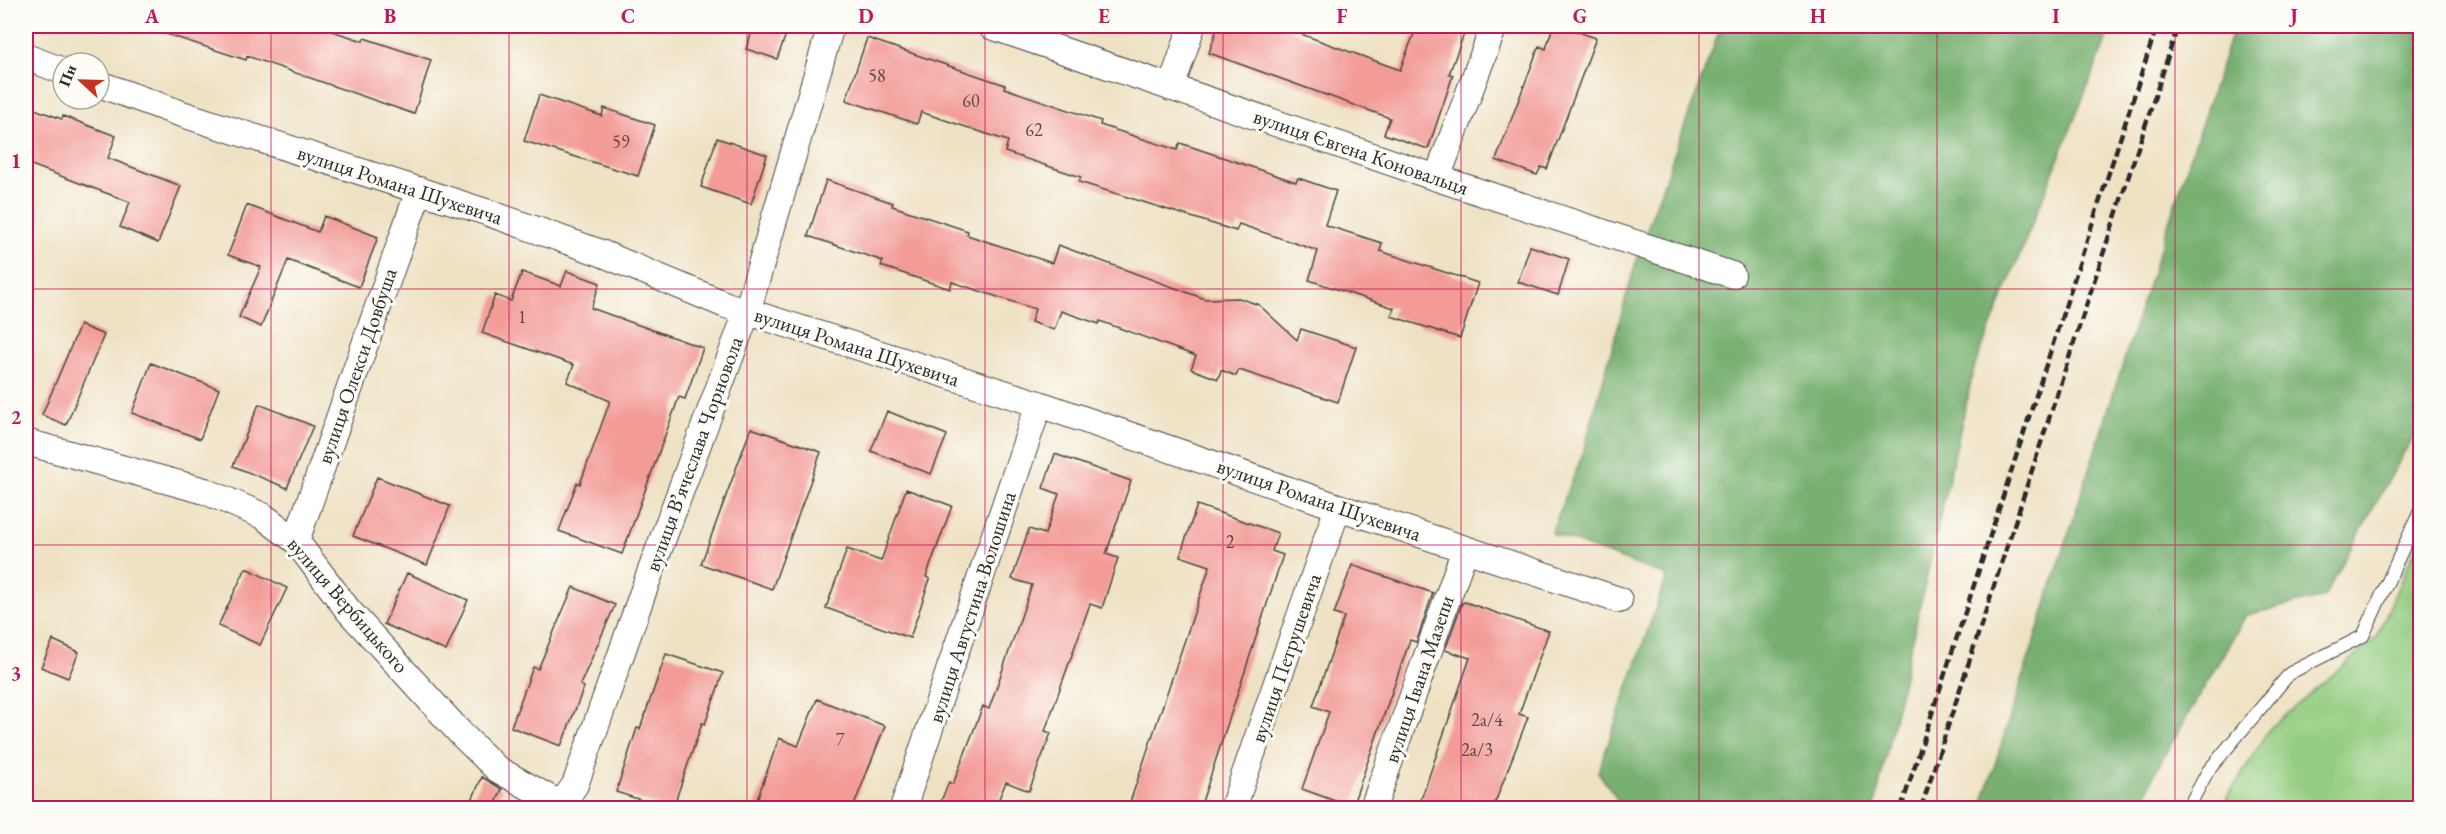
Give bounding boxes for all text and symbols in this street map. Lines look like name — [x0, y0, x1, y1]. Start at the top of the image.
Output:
text: A — [144, 3, 160, 29]
text: B — [384, 3, 396, 29]
text: C — [621, 3, 635, 29]
text: D — [858, 3, 874, 29]
text: E — [1098, 3, 1110, 29]
text: F — [1337, 3, 1348, 29]
text: G — [1573, 3, 1587, 29]
text: H — [1810, 3, 1826, 29]
text: I — [2052, 3, 2060, 29]
text: J — [2288, 3, 2298, 29]
north arrow — [51, 51, 111, 111]
text: Пн — [54, 61, 81, 90]
house number: 58 — [868, 64, 886, 87]
house number: 60 — [962, 89, 980, 112]
street label: вулиця Євгена Коновальця — [1250, 102, 1472, 201]
house number: 62 — [1025, 118, 1043, 141]
house number: 59 — [612, 130, 630, 153]
street label: вулиця Романа Шухевича — [294, 139, 507, 231]
text: 1 — [11, 148, 21, 174]
street label: вулиця Олекси Довбуша — [310, 264, 403, 467]
street label: вулиця Романа Шухевича — [751, 301, 964, 393]
house number: 1 — [518, 305, 526, 328]
street label: вулиця Вʼячеслава Чорновола — [638, 332, 749, 575]
text: 2 — [11, 404, 22, 430]
street label: вулиця Романа Шухевича — [1214, 452, 1425, 547]
street label: вулиця Августина Волошина — [921, 487, 1022, 726]
house number: 2 — [1226, 530, 1235, 553]
street label: вулиця Вербицького — [282, 531, 415, 678]
street label: вулиця Петрушевича — [1244, 569, 1327, 746]
street label: вулиця Івана Мазепи — [1377, 592, 1460, 766]
text: 3 — [11, 660, 21, 686]
house number: 2а/4 — [1471, 708, 1503, 731]
house number: 7 — [836, 728, 845, 751]
house number: 2а/3 — [1461, 738, 1493, 761]

